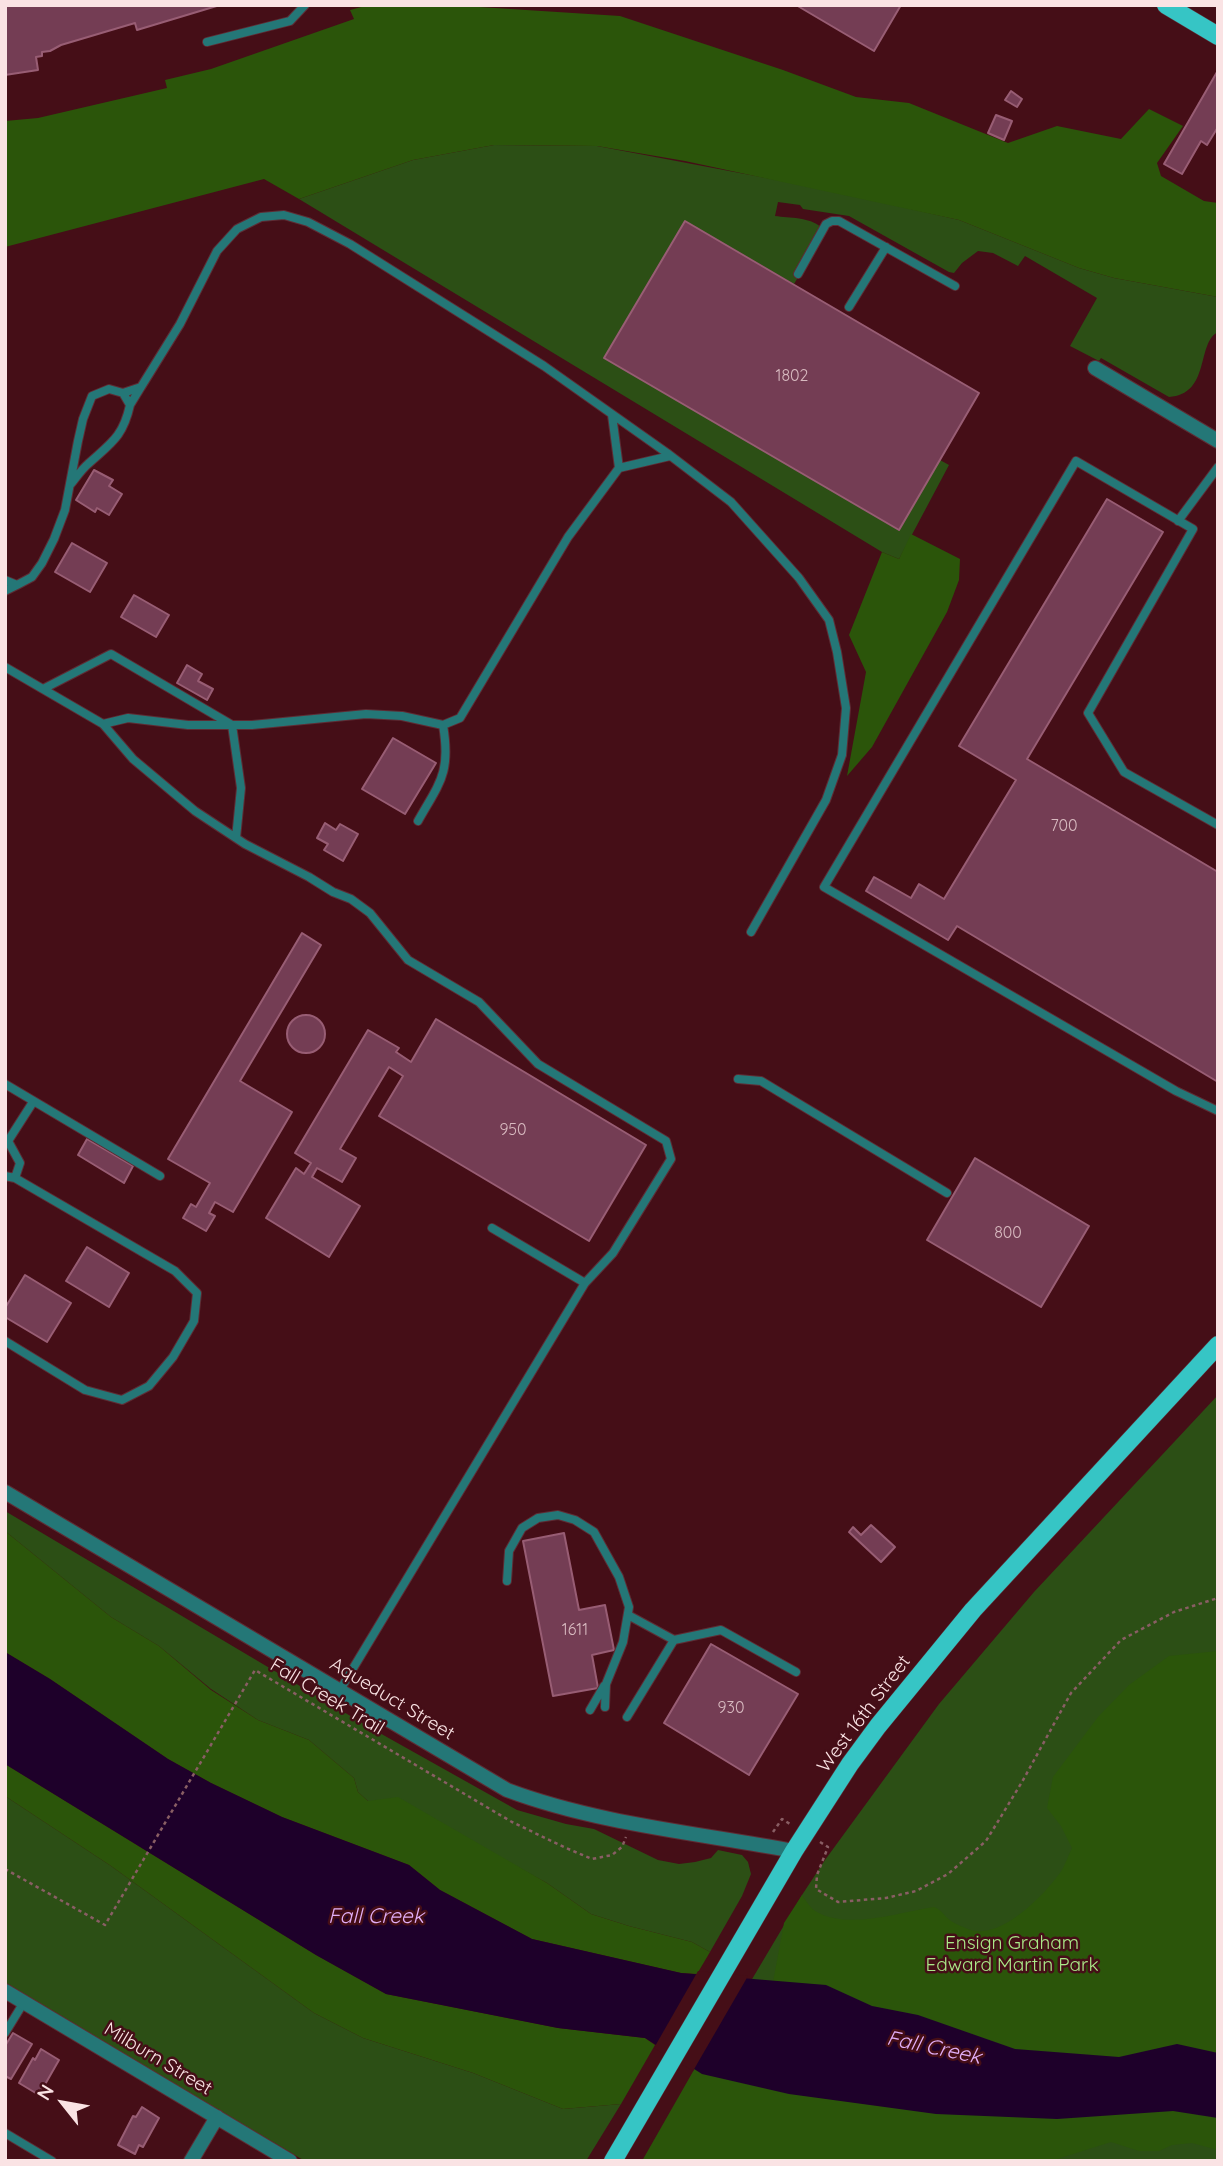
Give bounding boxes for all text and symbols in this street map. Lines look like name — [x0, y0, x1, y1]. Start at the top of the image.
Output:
house number: 1802 — [776, 366, 808, 386]
house number: 700 — [1050, 816, 1078, 836]
house number: 950 — [499, 1120, 527, 1140]
house number: 800 — [994, 1223, 1022, 1243]
house number: 1611 — [562, 1620, 588, 1640]
street label: West 16th Street — [812, 1651, 916, 1777]
street label: Aqueduct Street — [326, 1653, 458, 1745]
street label: Fall Creek Trail — [266, 1654, 388, 1740]
house number: 930 — [718, 1698, 744, 1718]
water label: Fall Creek — [328, 1904, 424, 1930]
park label: Ensign Graham Edward Martin Park — [925, 1932, 1099, 1976]
street label: Milburn Street — [100, 2018, 216, 2100]
water label: Fall Creek — [884, 2026, 984, 2070]
north arrow — [28, 2068, 98, 2138]
text: N — [31, 2080, 59, 2104]

